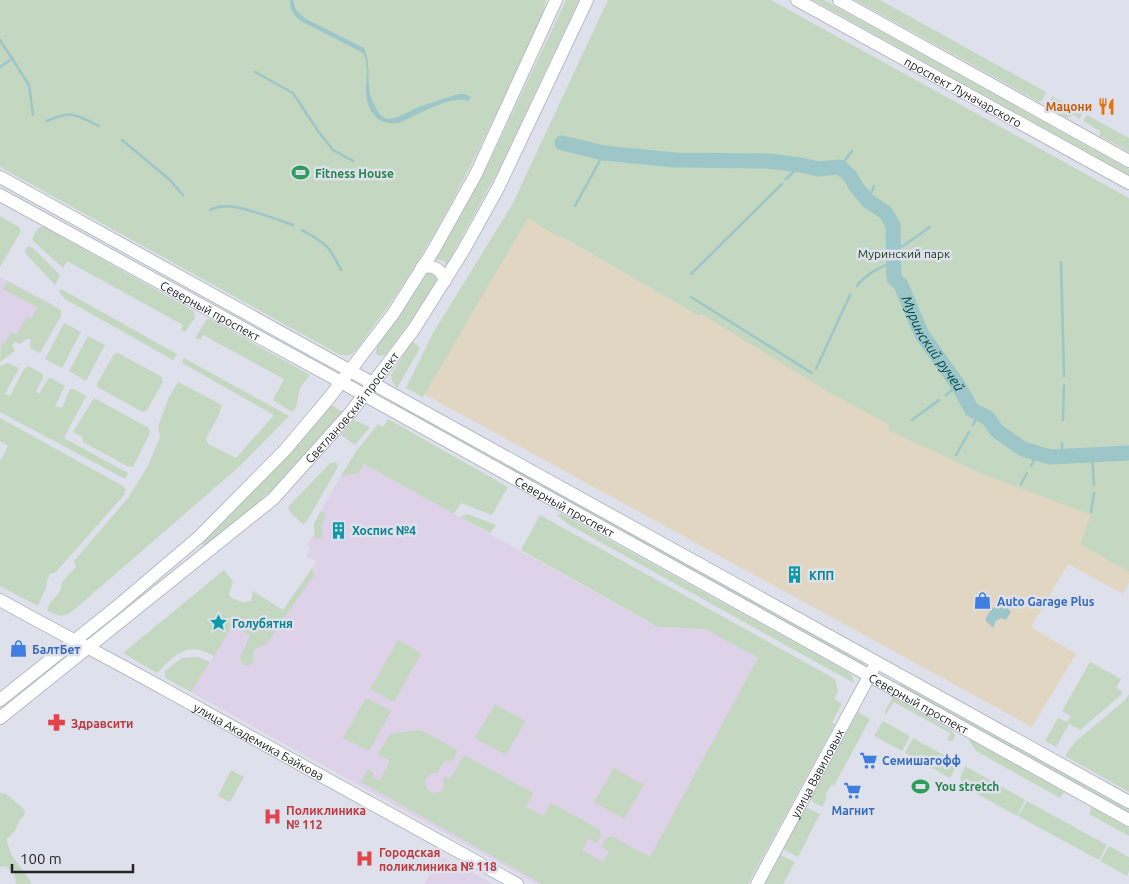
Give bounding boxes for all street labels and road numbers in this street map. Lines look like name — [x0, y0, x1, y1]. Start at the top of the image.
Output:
street label: проспект Луначарского — [903, 54, 1024, 129]
street label: Северный проспект — [158, 278, 263, 343]
street label: Светлановский проспект — [302, 349, 401, 465]
street label: Северный проспект — [513, 474, 617, 540]
street label: Северный проспект — [867, 670, 971, 736]
street label: улица Академика Байкова — [192, 700, 326, 782]
street label: улица Вавиловых — [788, 727, 846, 820]

